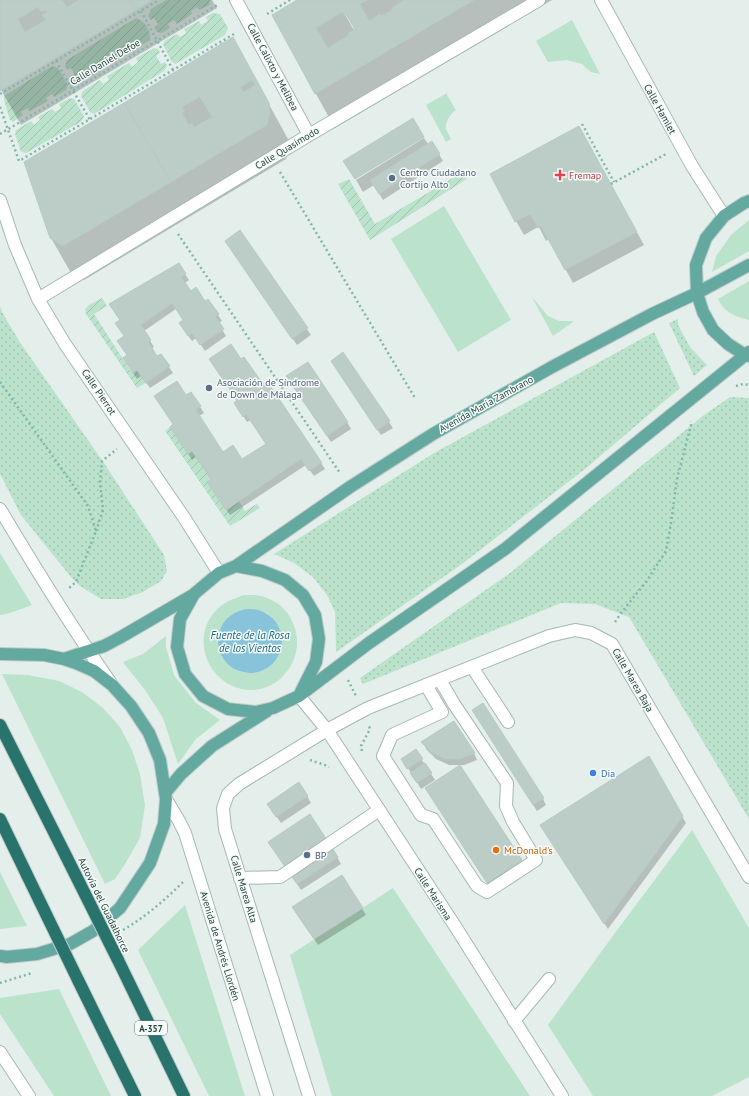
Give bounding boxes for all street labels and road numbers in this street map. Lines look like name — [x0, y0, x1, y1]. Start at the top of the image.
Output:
street label: Calle Calixto y Melibea — [244, 21, 302, 113]
street label: Calle Daniel Defoe — [68, 36, 142, 88]
street label: Calle Hamlet — [641, 82, 679, 137]
street label: Calle Quasimodo — [253, 124, 321, 172]
street label: Calle Pierrot — [79, 366, 120, 418]
street label: Avenida María Zambrano — [437, 373, 535, 435]
street label: Calle Marea Baja — [609, 646, 657, 714]
street label: Calle Marea Alta — [228, 854, 260, 924]
street label: Autovía del Guadalhorce — [75, 855, 133, 955]
street label: Calle Marisma — [411, 865, 455, 923]
street label: Avenida de Andrés Llordén — [197, 890, 243, 1002]
road number: A-357 — [135, 1021, 167, 1035]

